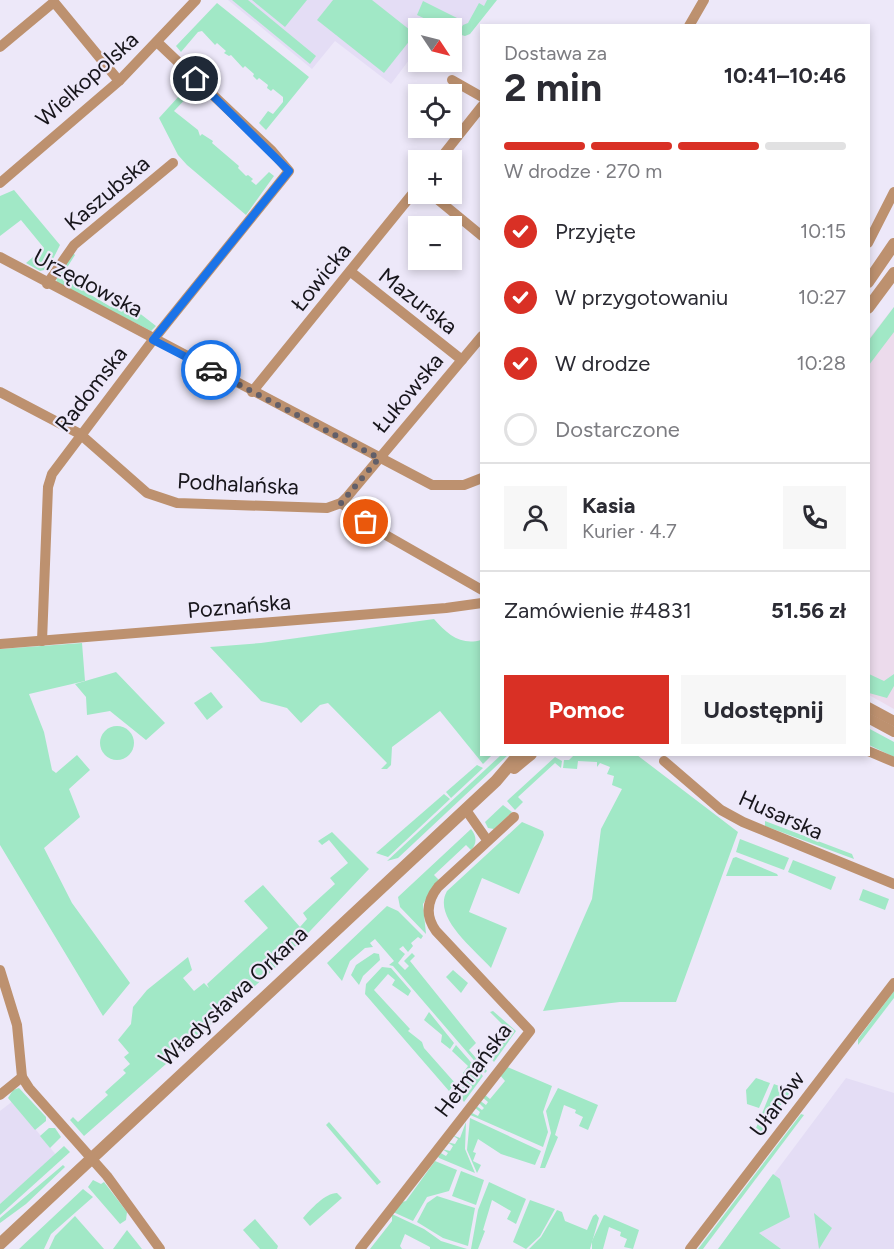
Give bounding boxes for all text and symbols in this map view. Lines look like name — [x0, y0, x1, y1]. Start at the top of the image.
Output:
north arrow — [408, 18, 462, 72]
map controls — [408, 18, 462, 270]
street label: Wielkopolska — [30, 26, 144, 132]
text: Dostawa za — [504, 41, 607, 65]
pin — [170, 53, 221, 104]
icon: home — [179, 62, 212, 95]
text: 10:41–10:46 — [724, 62, 846, 89]
text: 2 min — [504, 64, 602, 111]
button: locate — [408, 84, 462, 138]
street label: Kaszubska — [59, 150, 155, 236]
button: + — [408, 150, 462, 204]
text: W drodze · 270 m — [504, 159, 662, 183]
icon: check — [504, 215, 537, 248]
button: − — [408, 216, 462, 270]
text: Przyjęte — [555, 218, 636, 245]
text: 10:15 — [800, 219, 846, 243]
street label: Łowicka — [285, 237, 357, 317]
street label: Urzędowska — [29, 243, 147, 323]
street label: Mazurska — [373, 262, 463, 340]
icon: check — [504, 281, 537, 314]
text: W przygotowaniu — [555, 284, 728, 311]
text: 10:27 — [798, 285, 846, 309]
courier — [181, 340, 241, 400]
street label: Radomska — [49, 341, 133, 437]
icon: check — [504, 347, 537, 380]
street label: Łukowska — [367, 348, 449, 438]
text: W drodze — [555, 350, 650, 377]
text: 10:28 — [796, 351, 846, 375]
icon: car — [195, 354, 228, 387]
text: Dostarczone — [555, 416, 680, 443]
street label: Podhalańska — [176, 467, 300, 501]
button: person — [504, 486, 567, 549]
button: phone — [783, 486, 846, 549]
text: Kasia — [582, 492, 635, 519]
pin — [340, 496, 391, 547]
icon: bag — [349, 505, 382, 538]
text: Kurier · 4.7 — [582, 519, 677, 543]
street label: Poznańska — [186, 588, 292, 624]
text: Zamówienie #4831 — [504, 597, 692, 624]
text: 51.56 zł — [771, 597, 846, 624]
button: Pomoc — [504, 675, 669, 744]
button: Udostępnij — [681, 675, 846, 744]
street label: Husarska — [735, 784, 827, 846]
street label: Władysława Orkana — [153, 920, 313, 1072]
street label: Hetmańska — [429, 1018, 517, 1122]
street label: Ułanów — [744, 1065, 811, 1142]

